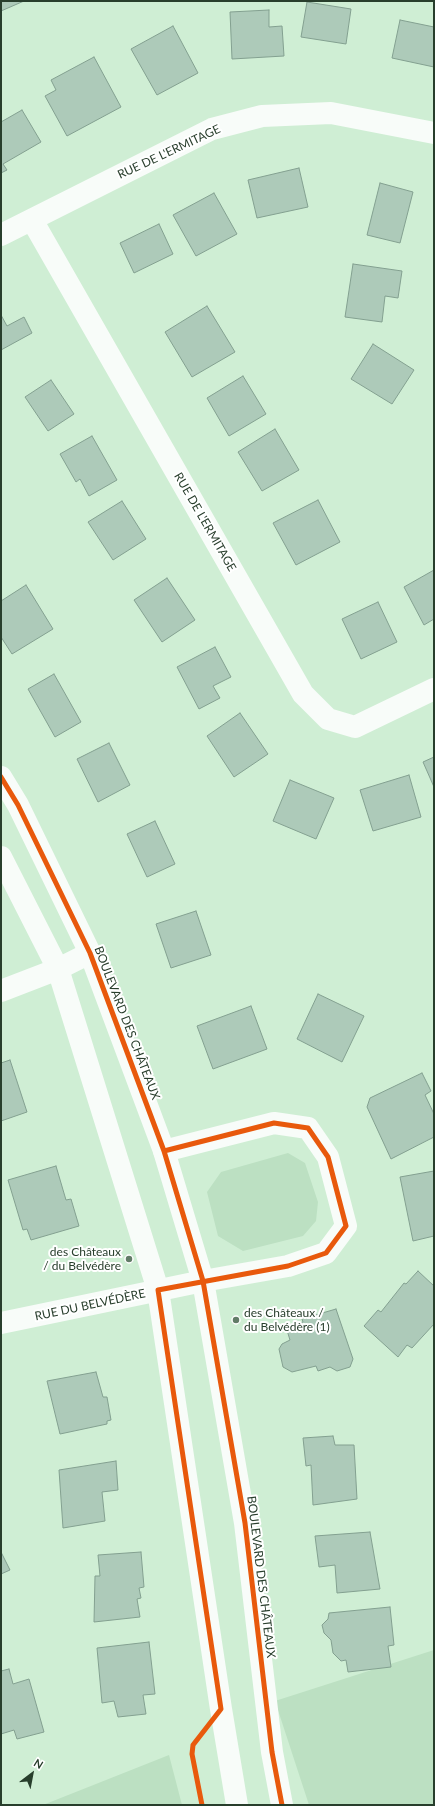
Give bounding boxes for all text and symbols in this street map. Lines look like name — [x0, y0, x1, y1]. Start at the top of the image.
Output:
street label: RUE DE L'ERMITAGE — [115, 122, 223, 182]
street label: RUE DE L'ERMITAGE — [171, 470, 239, 574]
street label: BOULEVARD DES CHÂTEAUX — [91, 944, 163, 1102]
place label: des Châteaux / du Belvédère — [43, 1245, 121, 1273]
marker: des Châteaux / du Belvédère — [124, 1254, 134, 1264]
street label: RUE DU BELVÉDÈRE — [33, 1286, 147, 1324]
place label: des Châteaux / du Belvédère (1) — [244, 1306, 330, 1334]
marker: des Châteaux / du Belvédère (1) — [231, 1315, 241, 1325]
street label: BOULEVARD DES CHÂTEAUX — [244, 1495, 278, 1659]
north arrow — [12, 1754, 52, 1794]
text: N — [32, 1756, 46, 1771]

